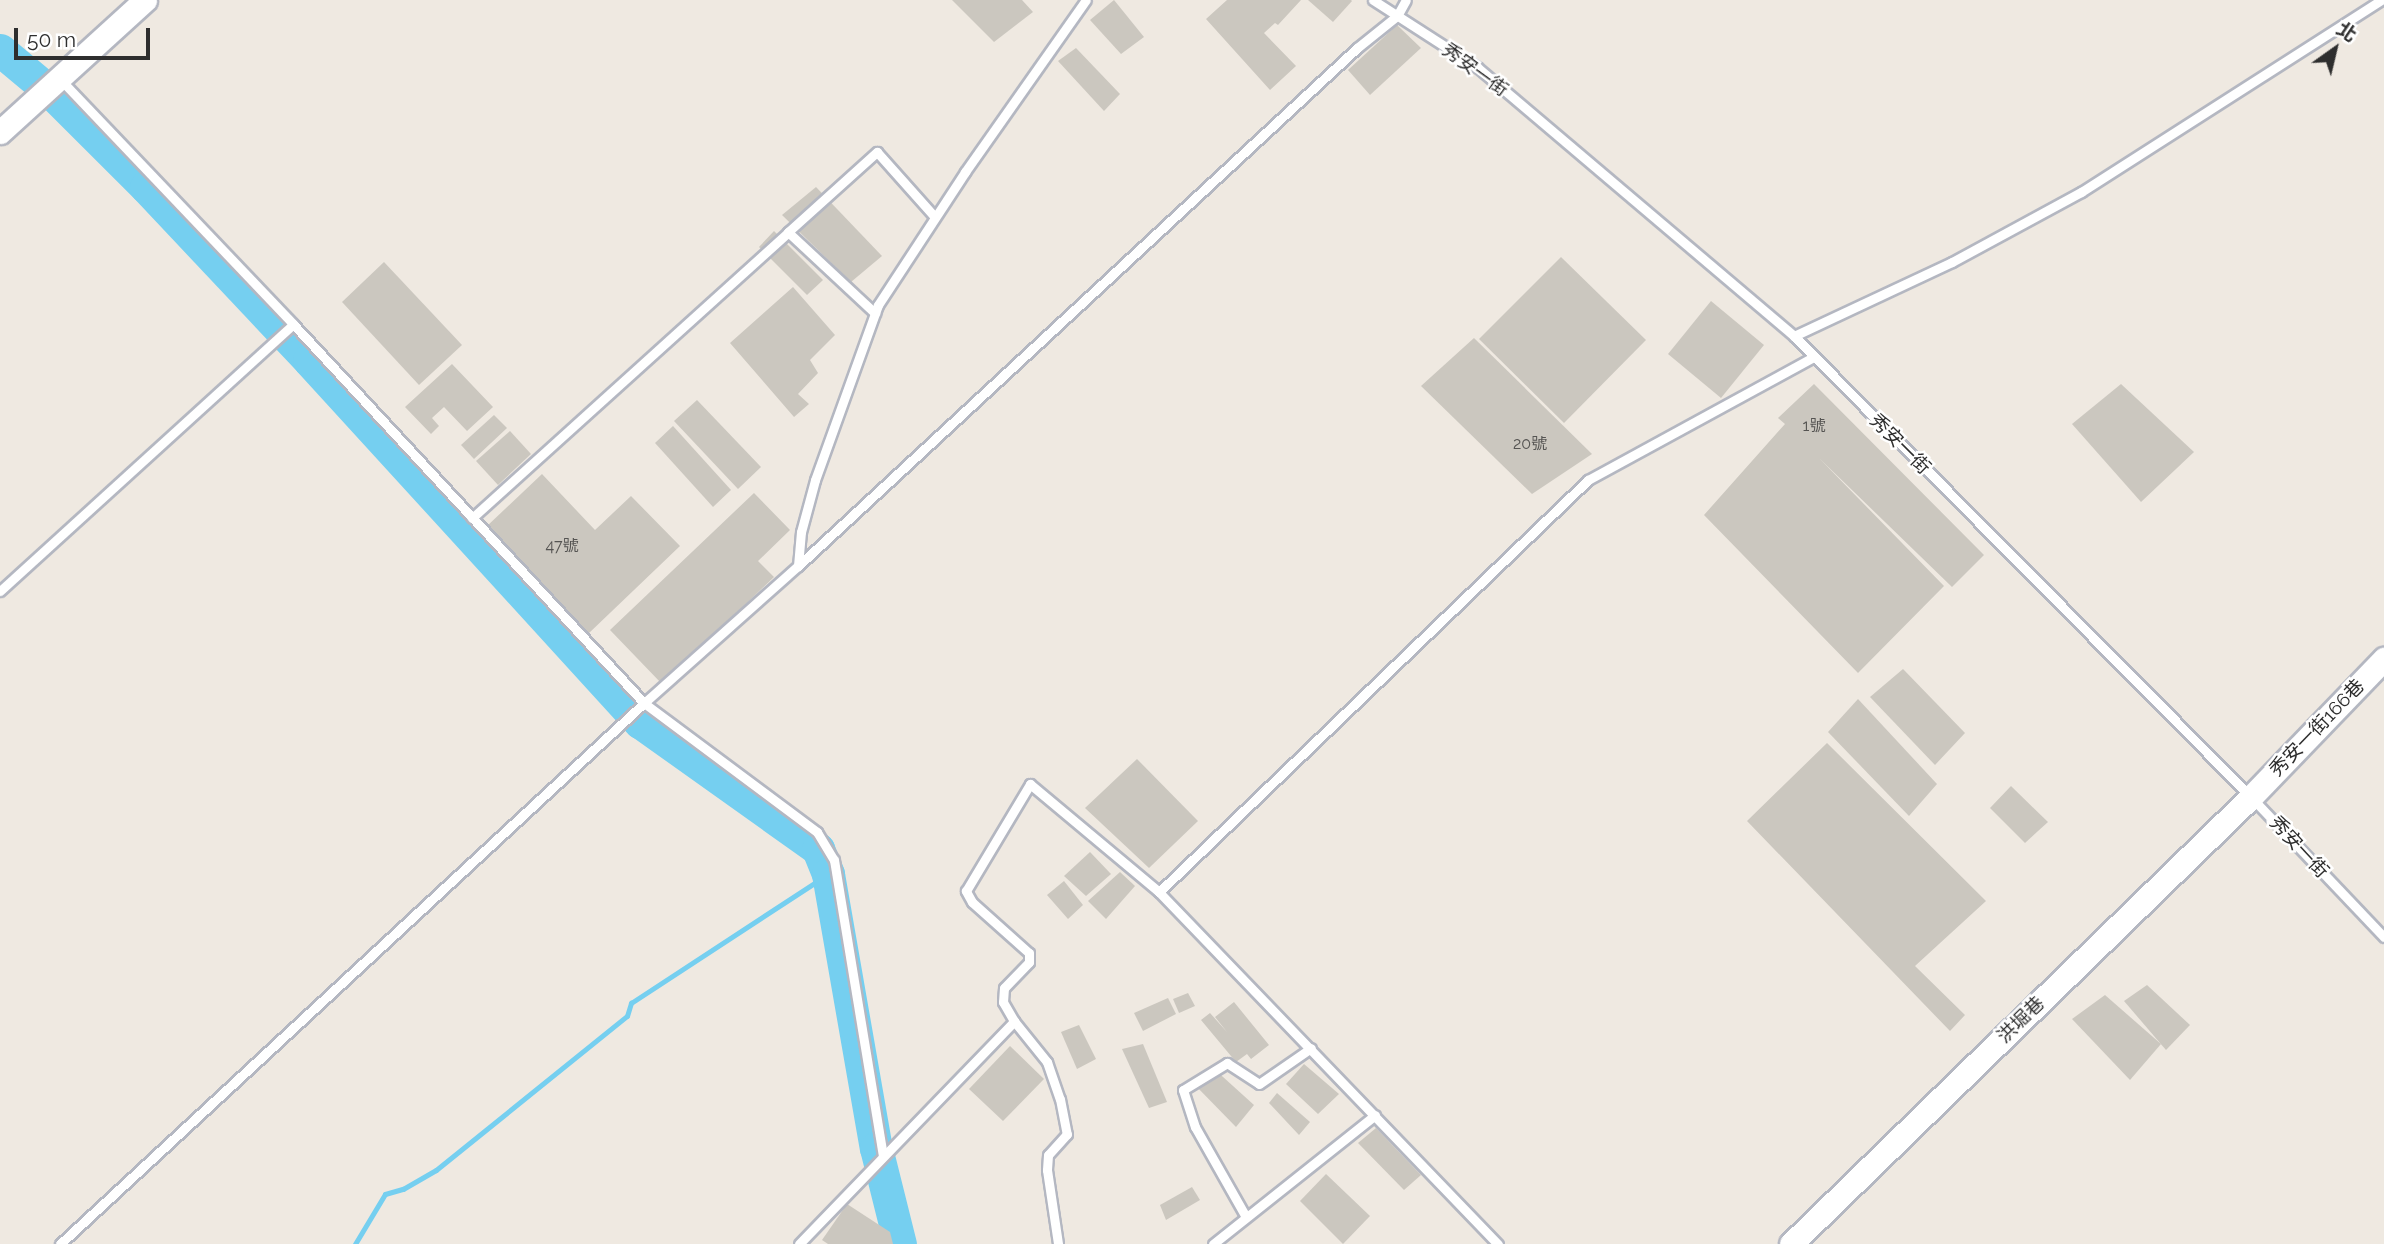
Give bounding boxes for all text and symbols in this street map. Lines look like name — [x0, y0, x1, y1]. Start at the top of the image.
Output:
scale bar — [18, 14, 154, 58]
north arrow — [2300, 14, 2370, 84]
text: 北 — [2333, 17, 2361, 46]
text: 50 m — [27, 27, 76, 52]
street label: 秀安一街 — [1438, 38, 1512, 102]
street label: 秀安一街 — [1865, 409, 1935, 479]
house number: 1號 — [1803, 416, 1825, 436]
house number: 20號 — [1513, 434, 1547, 454]
house number: 47號 — [545, 536, 579, 556]
street label: 秀安一街166巷 — [2265, 675, 2369, 781]
street label: 秀安一街 — [2265, 811, 2333, 883]
street label: 洪堀巷 — [1993, 992, 2049, 1048]

